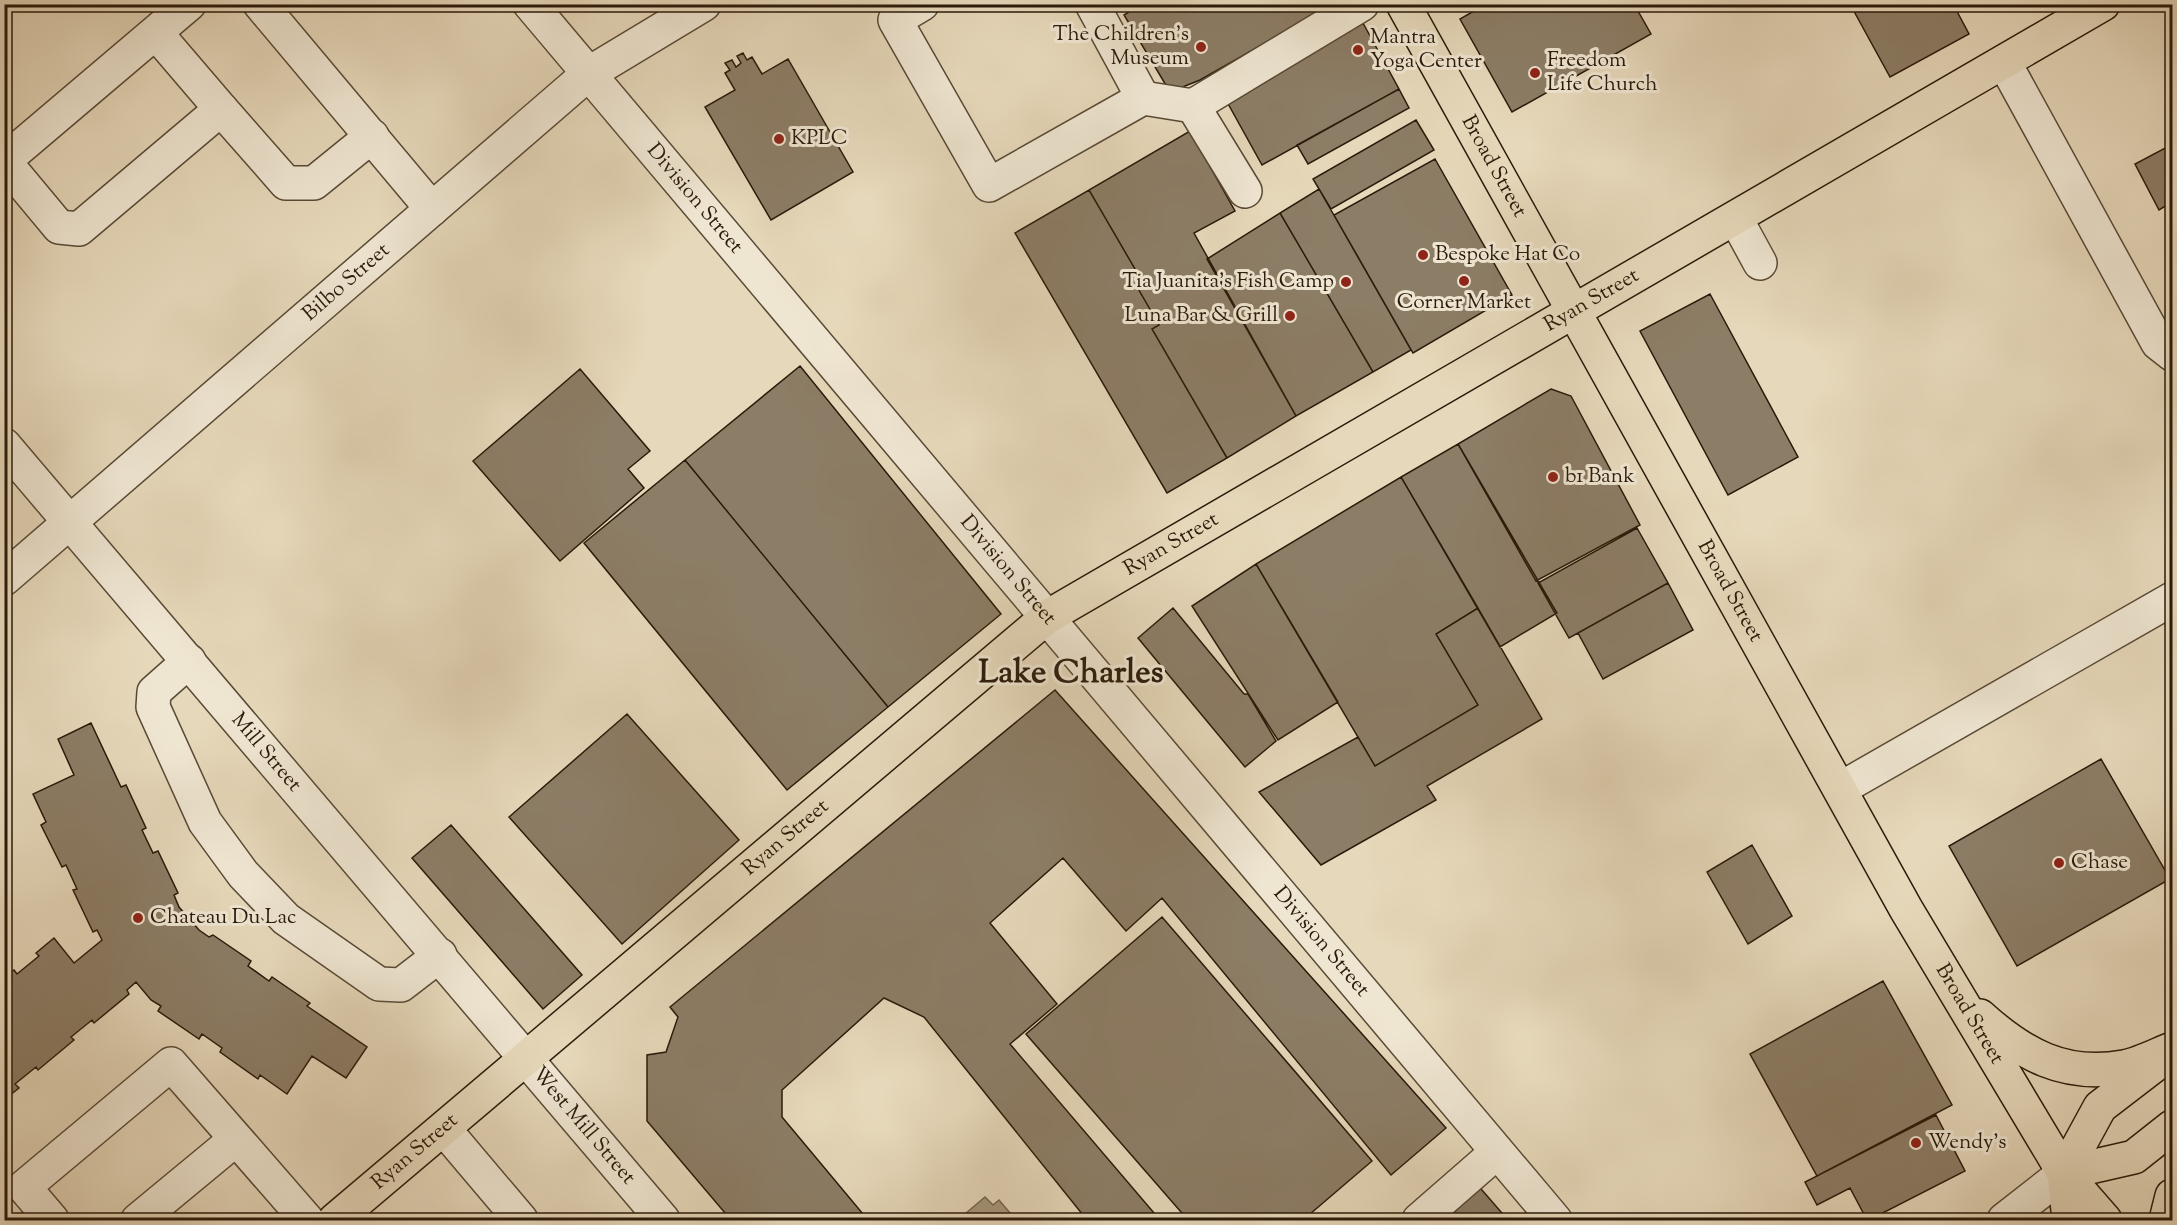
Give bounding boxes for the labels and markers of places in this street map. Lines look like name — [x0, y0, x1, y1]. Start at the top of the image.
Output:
place label: The Children's Museum — [1053, 20, 1189, 74]
place label: Mantra Yoga Center — [1370, 23, 1482, 77]
marker: The Children's Museum — [1194, 40, 1208, 54]
marker: Mantra Yoga Center — [1351, 43, 1365, 57]
place label: Freedom Life Church — [1547, 46, 1657, 100]
marker: Freedom Life Church — [1528, 66, 1542, 80]
place label: KPLC — [791, 124, 848, 154]
marker: KPLC — [772, 132, 786, 146]
place label: Bespoke Hat Co — [1435, 240, 1580, 270]
marker: Bespoke Hat Co — [1416, 248, 1430, 262]
place label: Tia Juanita's Fish Camp — [1122, 267, 1334, 297]
marker: Corner Market — [1457, 274, 1471, 288]
marker: Tia Juanita's Fish Camp — [1339, 275, 1353, 289]
place label: Corner Market — [1397, 288, 1531, 318]
place label: Luna Bar & Grill — [1125, 301, 1278, 331]
marker: Luna Bar & Grill — [1283, 309, 1297, 323]
place label: b1 Bank — [1565, 462, 1635, 492]
marker: b1 Bank — [1546, 470, 1560, 484]
place label: Chase — [2071, 848, 2128, 878]
marker: Chase — [2052, 856, 2066, 870]
place label: Chateau Du Lac — [150, 903, 296, 933]
marker: Chateau Du Lac — [131, 911, 145, 925]
place label: Wendy's — [1928, 1128, 2007, 1158]
marker: Wendy's — [1909, 1136, 1923, 1150]

